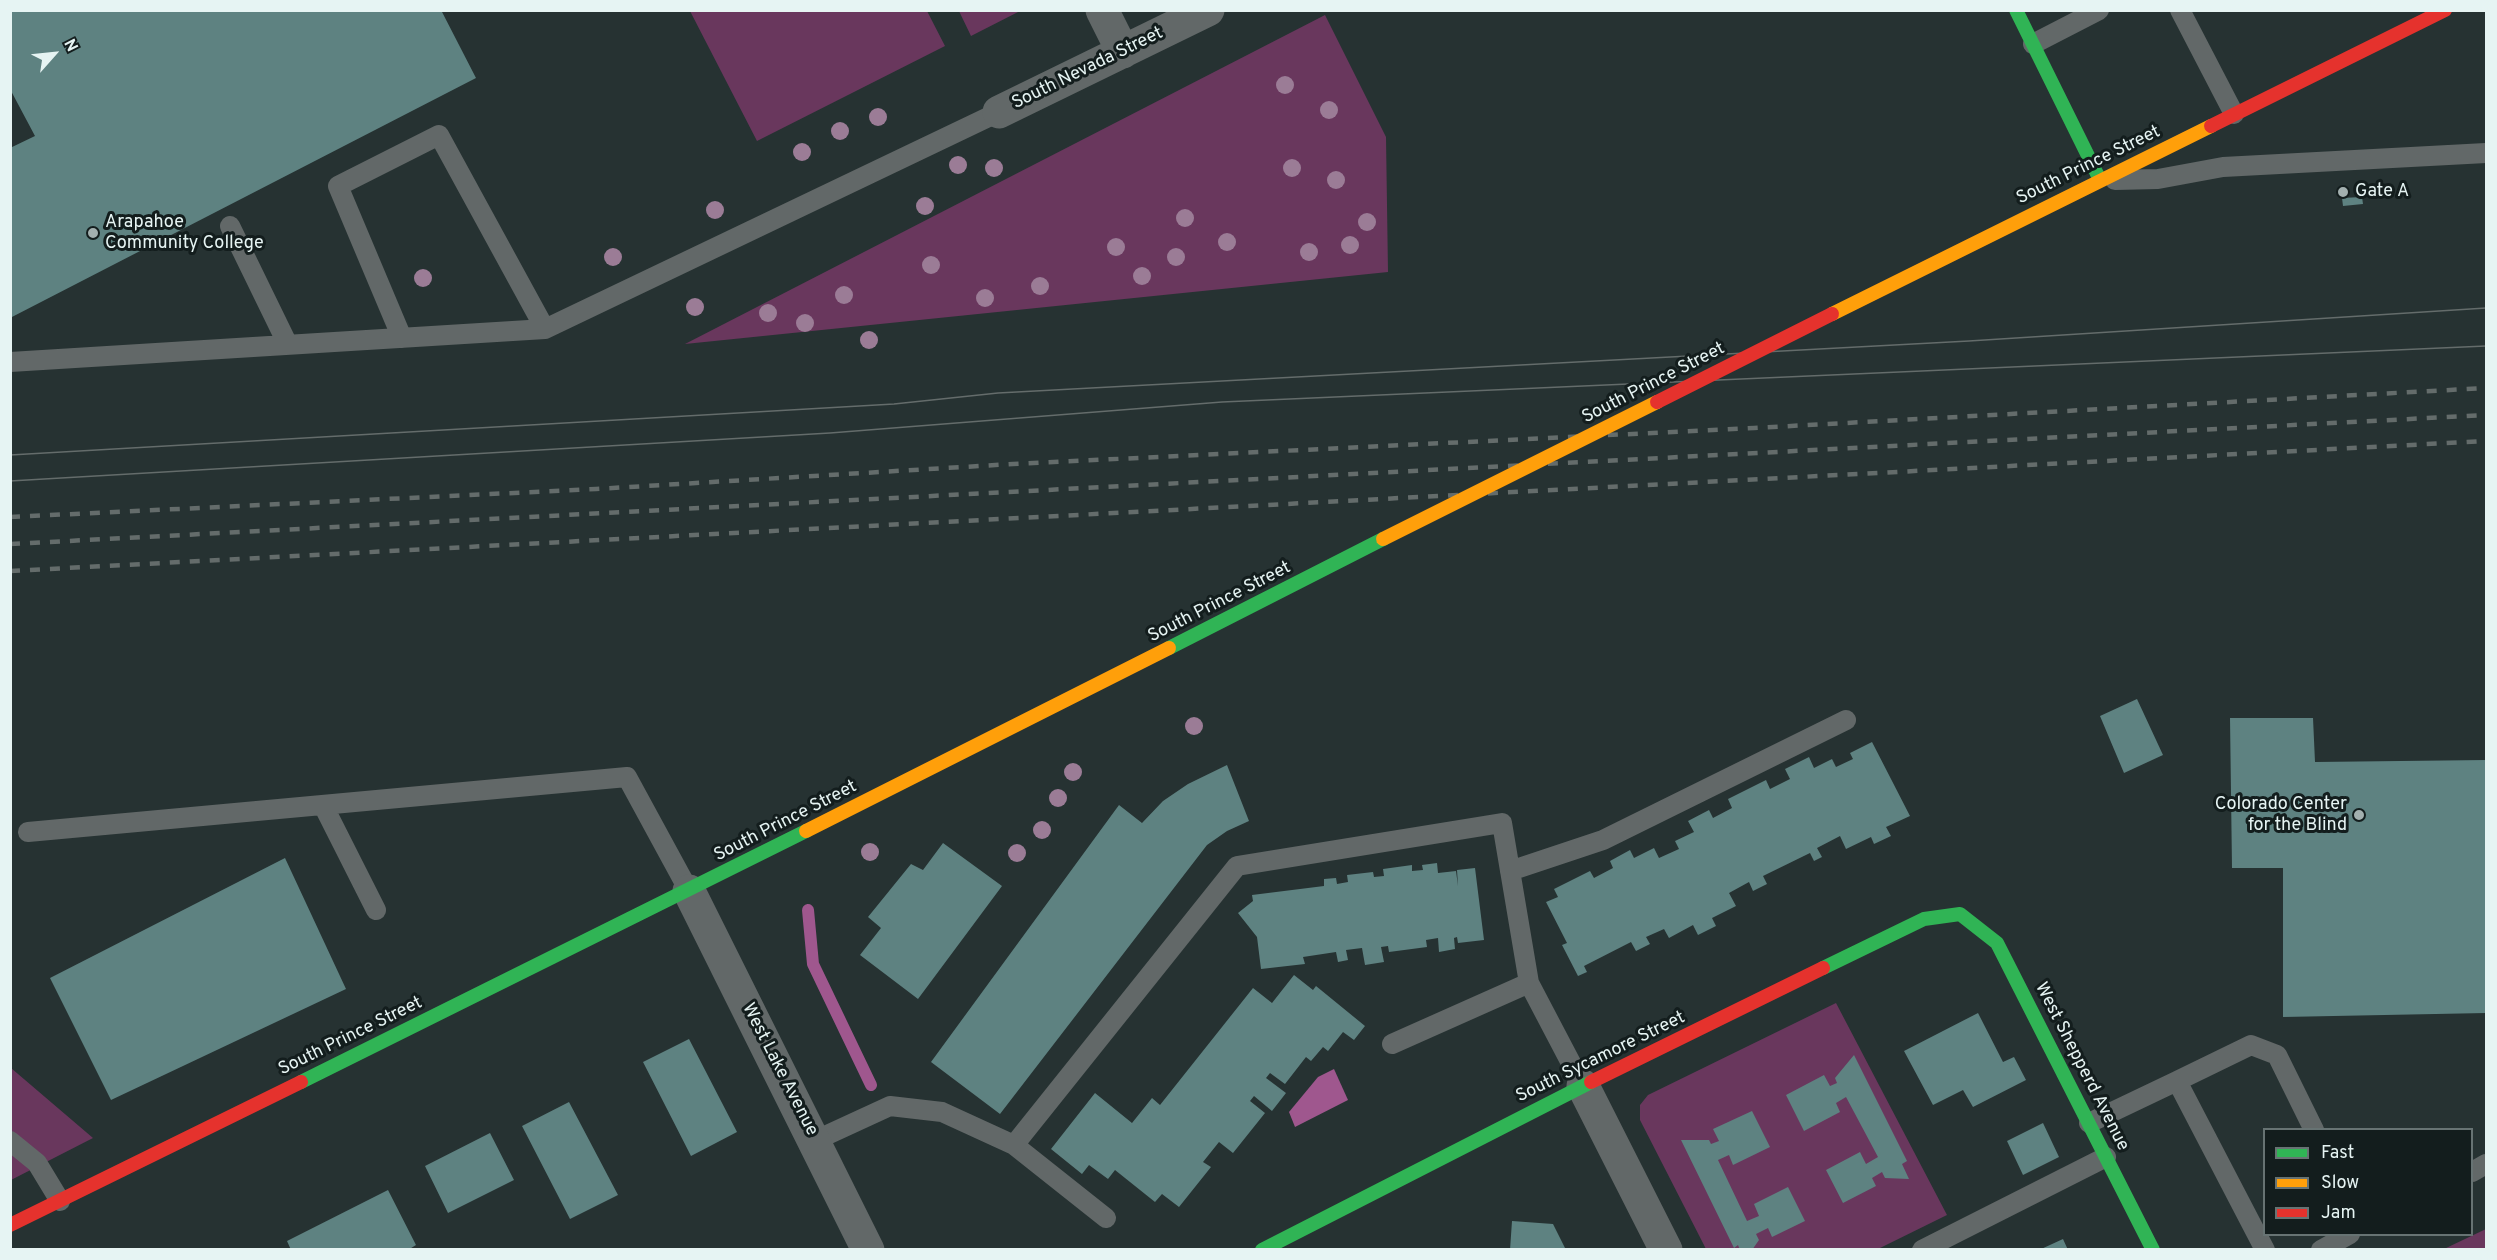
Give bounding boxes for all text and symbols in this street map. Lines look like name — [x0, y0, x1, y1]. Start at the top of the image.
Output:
street label: South Nevada Street — [1009, 23, 1167, 115]
north arrow — [24, 24, 84, 84]
text: N — [59, 36, 82, 55]
street label: South Prince Street — [2014, 122, 2164, 210]
place label: Gate A — [2355, 181, 2409, 203]
marker: Gate A — [2336, 185, 2350, 199]
place label: Arapahoe Community College — [105, 212, 264, 254]
marker: Arapahoe Community College — [86, 226, 100, 240]
street label: South Prince Street — [1579, 339, 1729, 429]
street label: South Prince Street — [1145, 558, 1295, 648]
street label: South Prince Street — [711, 777, 861, 867]
place label: Colorado Center for the Blind — [2215, 794, 2347, 836]
marker: Colorado Center for the Blind — [2352, 808, 2366, 822]
street label: West Shepperd Avenue — [2029, 979, 2133, 1155]
street label: South Prince Street — [276, 993, 426, 1081]
street label: West Lake Avenue — [736, 1000, 822, 1140]
street label: South Sycamore Street — [1513, 1008, 1689, 1108]
legend — [2263, 1128, 2473, 1236]
text: Fast — [2321, 1142, 2354, 1165]
text: Slow — [2321, 1172, 2359, 1195]
text: Jam — [2321, 1202, 2356, 1225]

